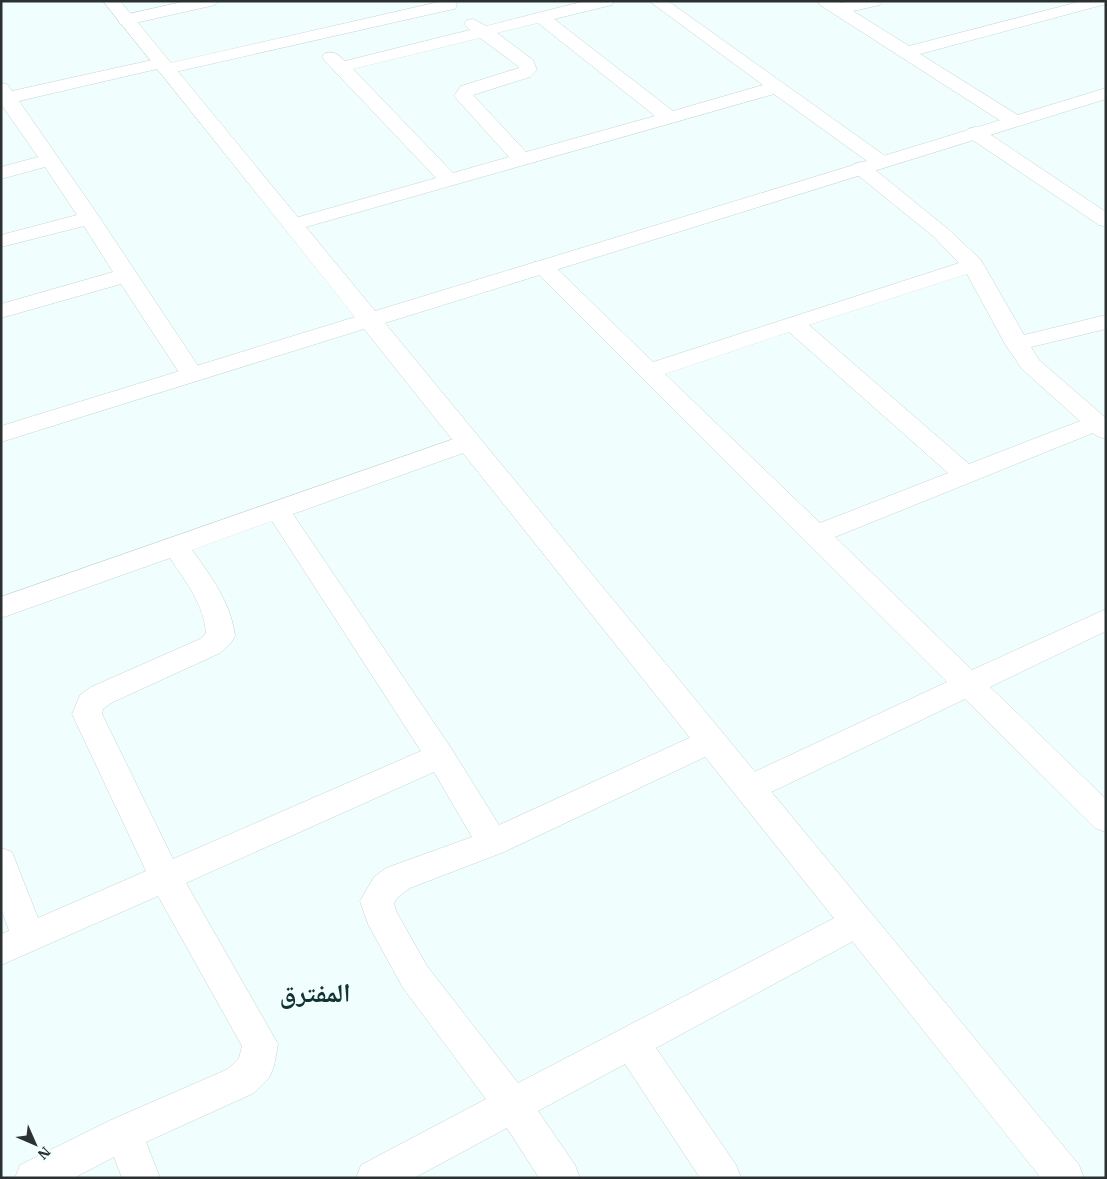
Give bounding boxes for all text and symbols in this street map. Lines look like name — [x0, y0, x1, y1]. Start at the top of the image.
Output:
district label: المفترق — [279, 975, 351, 1009]
north arrow — [10, 1119, 60, 1169]
text: N — [34, 1143, 54, 1163]

